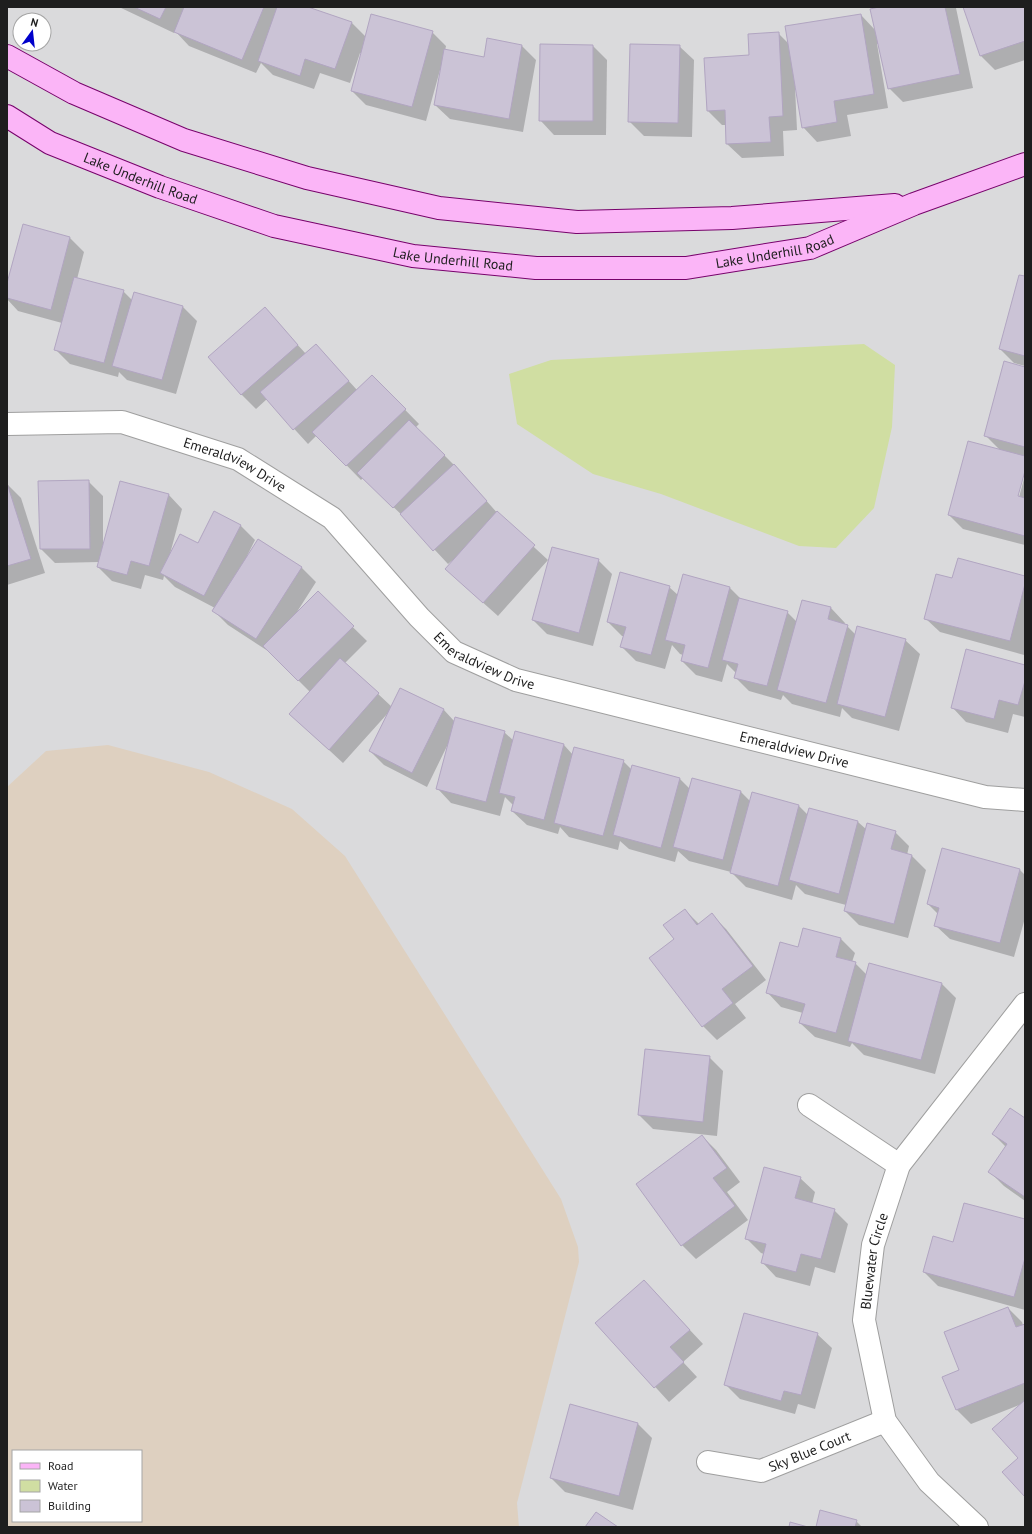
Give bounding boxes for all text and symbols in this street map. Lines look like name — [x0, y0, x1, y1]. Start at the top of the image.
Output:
north arrow — [12, 12, 52, 52]
text: N — [29, 15, 40, 30]
street label: Lake Underhill Road — [81, 148, 200, 208]
street label: Lake Underhill Road — [714, 230, 837, 272]
street label: Lake Underhill Road — [391, 243, 514, 275]
street label: Emeraldview Drive — [181, 433, 290, 496]
street label: Emeraldview Drive — [430, 628, 537, 693]
street label: Emeraldview Drive — [738, 727, 851, 772]
street label: Bluewater Circle — [856, 1210, 892, 1310]
street label: Sky Blue Court — [766, 1427, 853, 1476]
legend — [12, 1450, 142, 1522]
text: Road — [48, 1458, 73, 1473]
text: Water — [48, 1478, 78, 1493]
text: Building — [48, 1498, 91, 1513]

